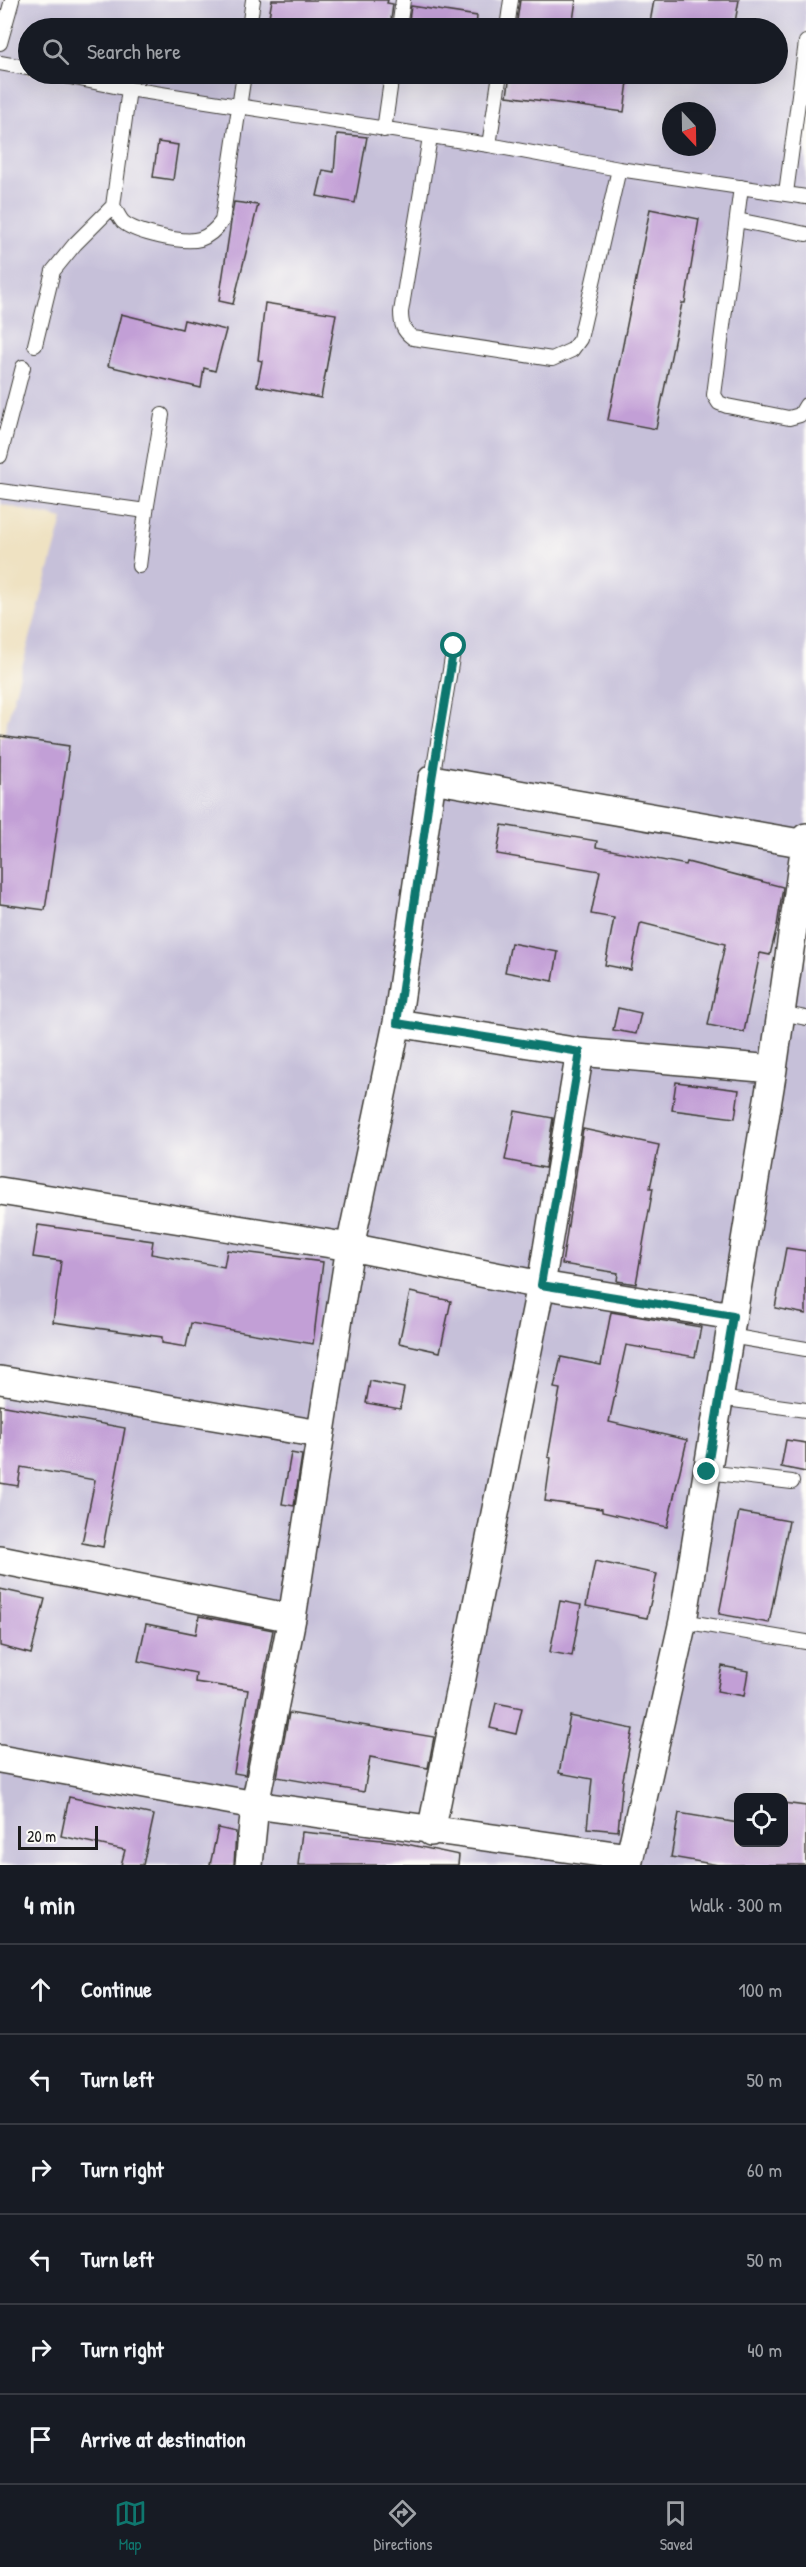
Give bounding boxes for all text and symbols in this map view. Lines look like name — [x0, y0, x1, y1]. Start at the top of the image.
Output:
search box — [18, 18, 788, 84]
icon: search — [39, 35, 72, 68]
text: Search here — [87, 36, 181, 66]
north arrow — [662, 102, 716, 156]
route start — [440, 632, 466, 658]
route end — [693, 1458, 719, 1484]
map controls — [734, 1793, 788, 1847]
button: locate — [734, 1793, 788, 1847]
scale bar — [18, 1823, 98, 1850]
text: 20 m — [27, 1825, 56, 1847]
text: 4 min — [24, 1887, 75, 1922]
text: Walk · 300 m — [690, 1891, 782, 1918]
icon: ahead — [24, 1973, 57, 2006]
text: Continue — [81, 1974, 152, 2004]
text: 100 m — [739, 1976, 782, 2003]
icon: left — [24, 2063, 57, 2096]
text: Turn left — [81, 2064, 154, 2094]
text: 50 m — [746, 2066, 782, 2093]
icon: right — [24, 2153, 57, 2186]
text: Turn right — [81, 2154, 164, 2184]
text: 60 m — [747, 2156, 782, 2183]
icon: left — [24, 2243, 57, 2276]
text: Turn left — [81, 2244, 154, 2274]
text: 50 m — [746, 2246, 782, 2273]
icon: right — [24, 2333, 57, 2366]
text: Turn right — [81, 2334, 164, 2364]
text: 40 m — [747, 2336, 782, 2363]
icon: arrive — [24, 2423, 57, 2456]
text: Arrive at destination — [81, 2424, 246, 2454]
tab: Map — [114, 2497, 147, 2555]
tab: Directions — [374, 2497, 432, 2555]
tab: Saved — [659, 2497, 692, 2555]

